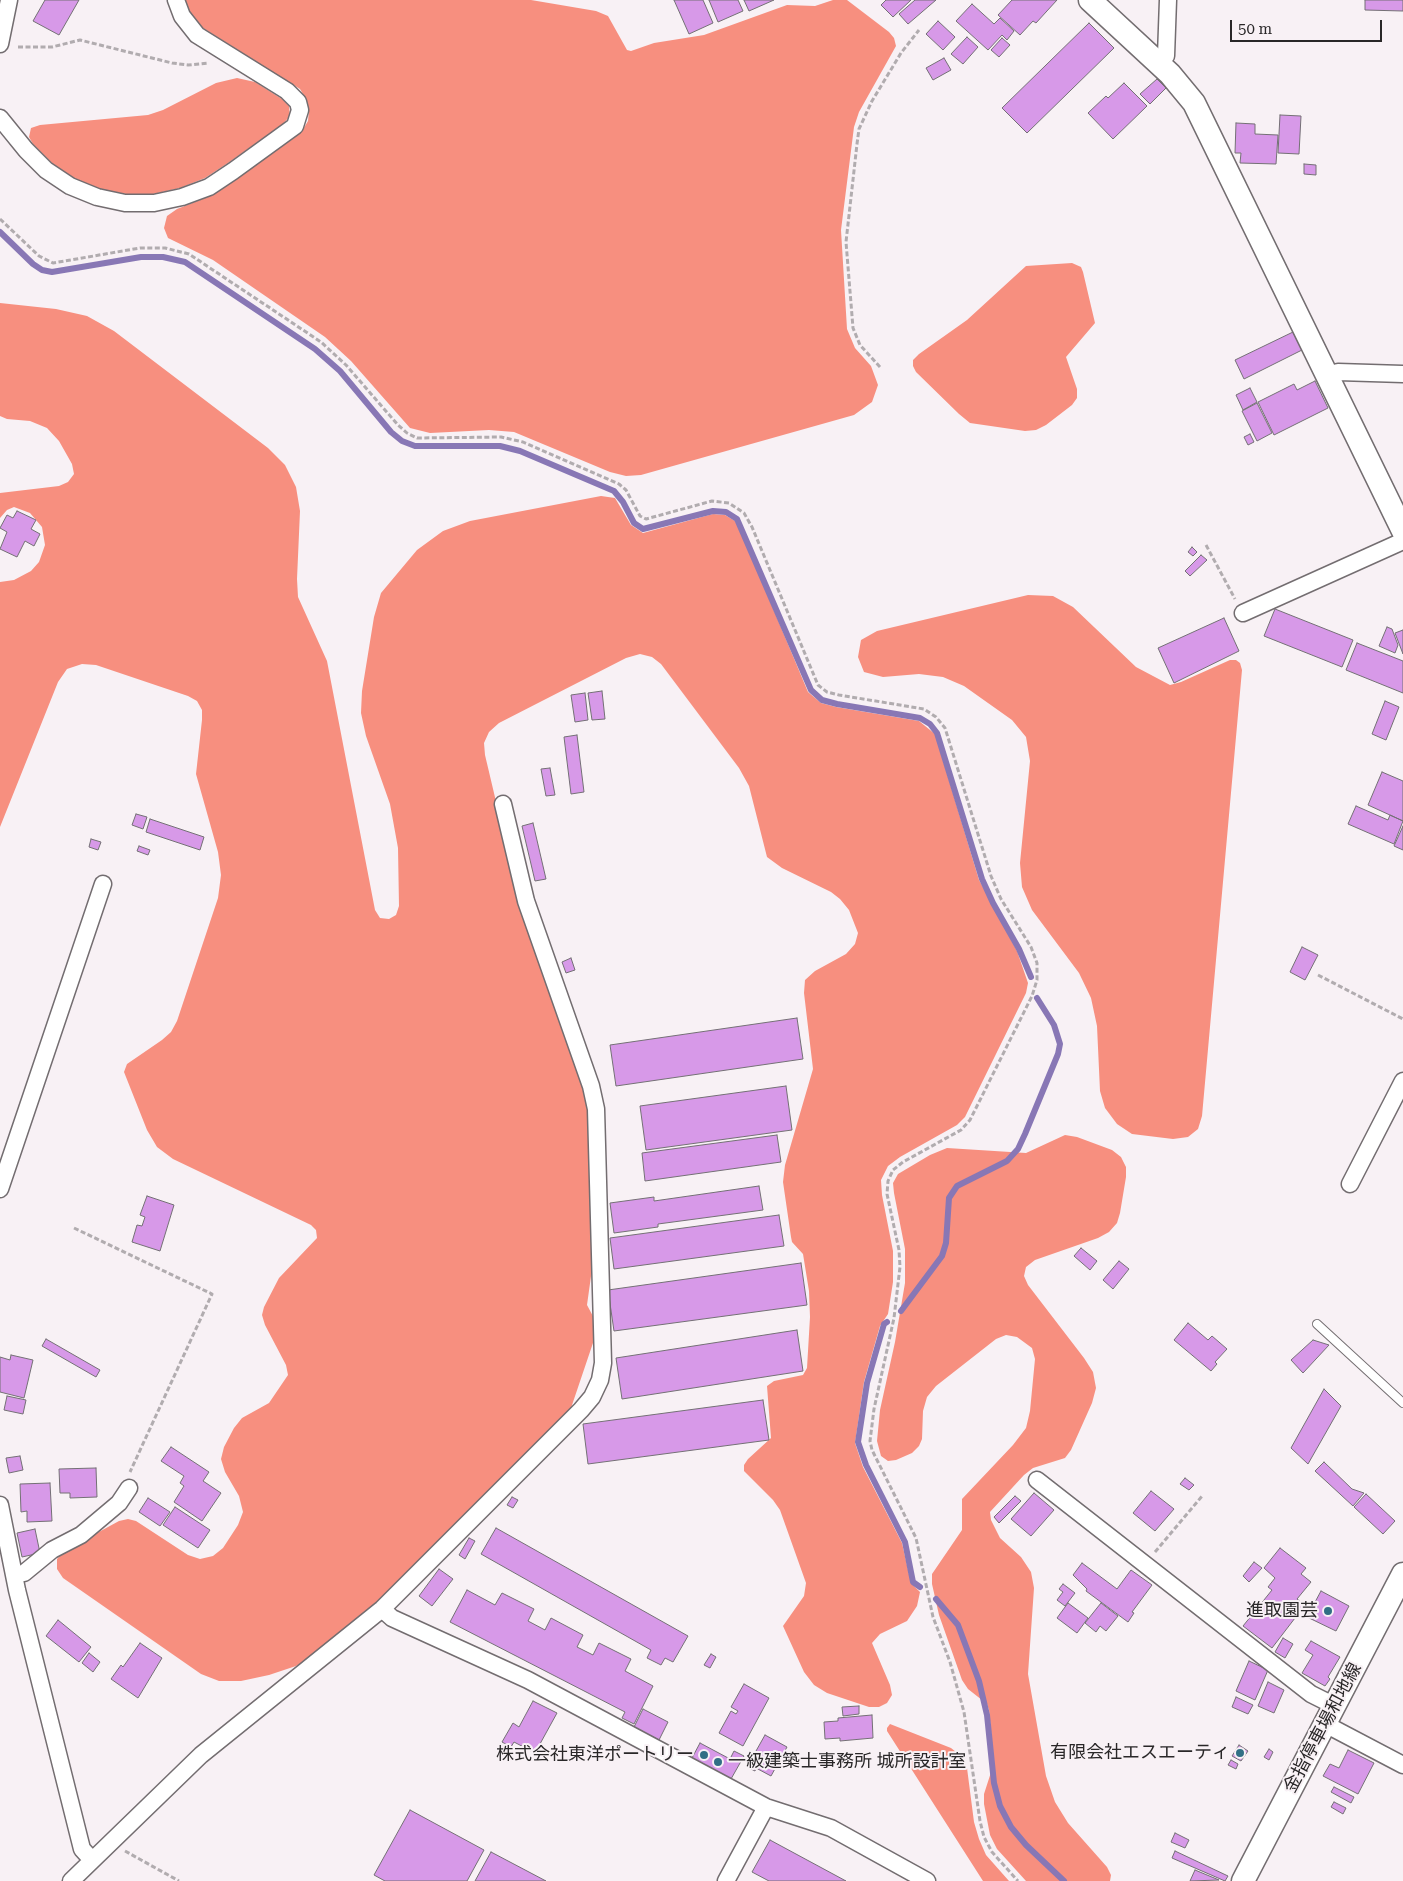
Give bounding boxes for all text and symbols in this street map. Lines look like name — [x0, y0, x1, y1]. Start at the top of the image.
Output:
scale bar — [1233, 10, 1386, 42]
text: 50 m — [1238, 20, 1272, 38]
place label: 進取園芸 — [1246, 1600, 1318, 1622]
marker: 進取園芸 — [1322, 1605, 1334, 1617]
street label: 金指停車場和地線 — [1280, 1659, 1366, 1797]
place label: 有限会社エスエーティ — [1050, 1742, 1230, 1764]
place label: 株式会社東洋ポートリー — [496, 1744, 694, 1766]
marker: 有限会社エスエーティ — [1234, 1747, 1246, 1759]
marker: 株式会社東洋ポートリー — [698, 1749, 710, 1761]
place label: 一級建築士事務所 城所設計室 — [728, 1751, 967, 1773]
marker: 一級建築士事務所 城所設計室 — [712, 1756, 724, 1768]

